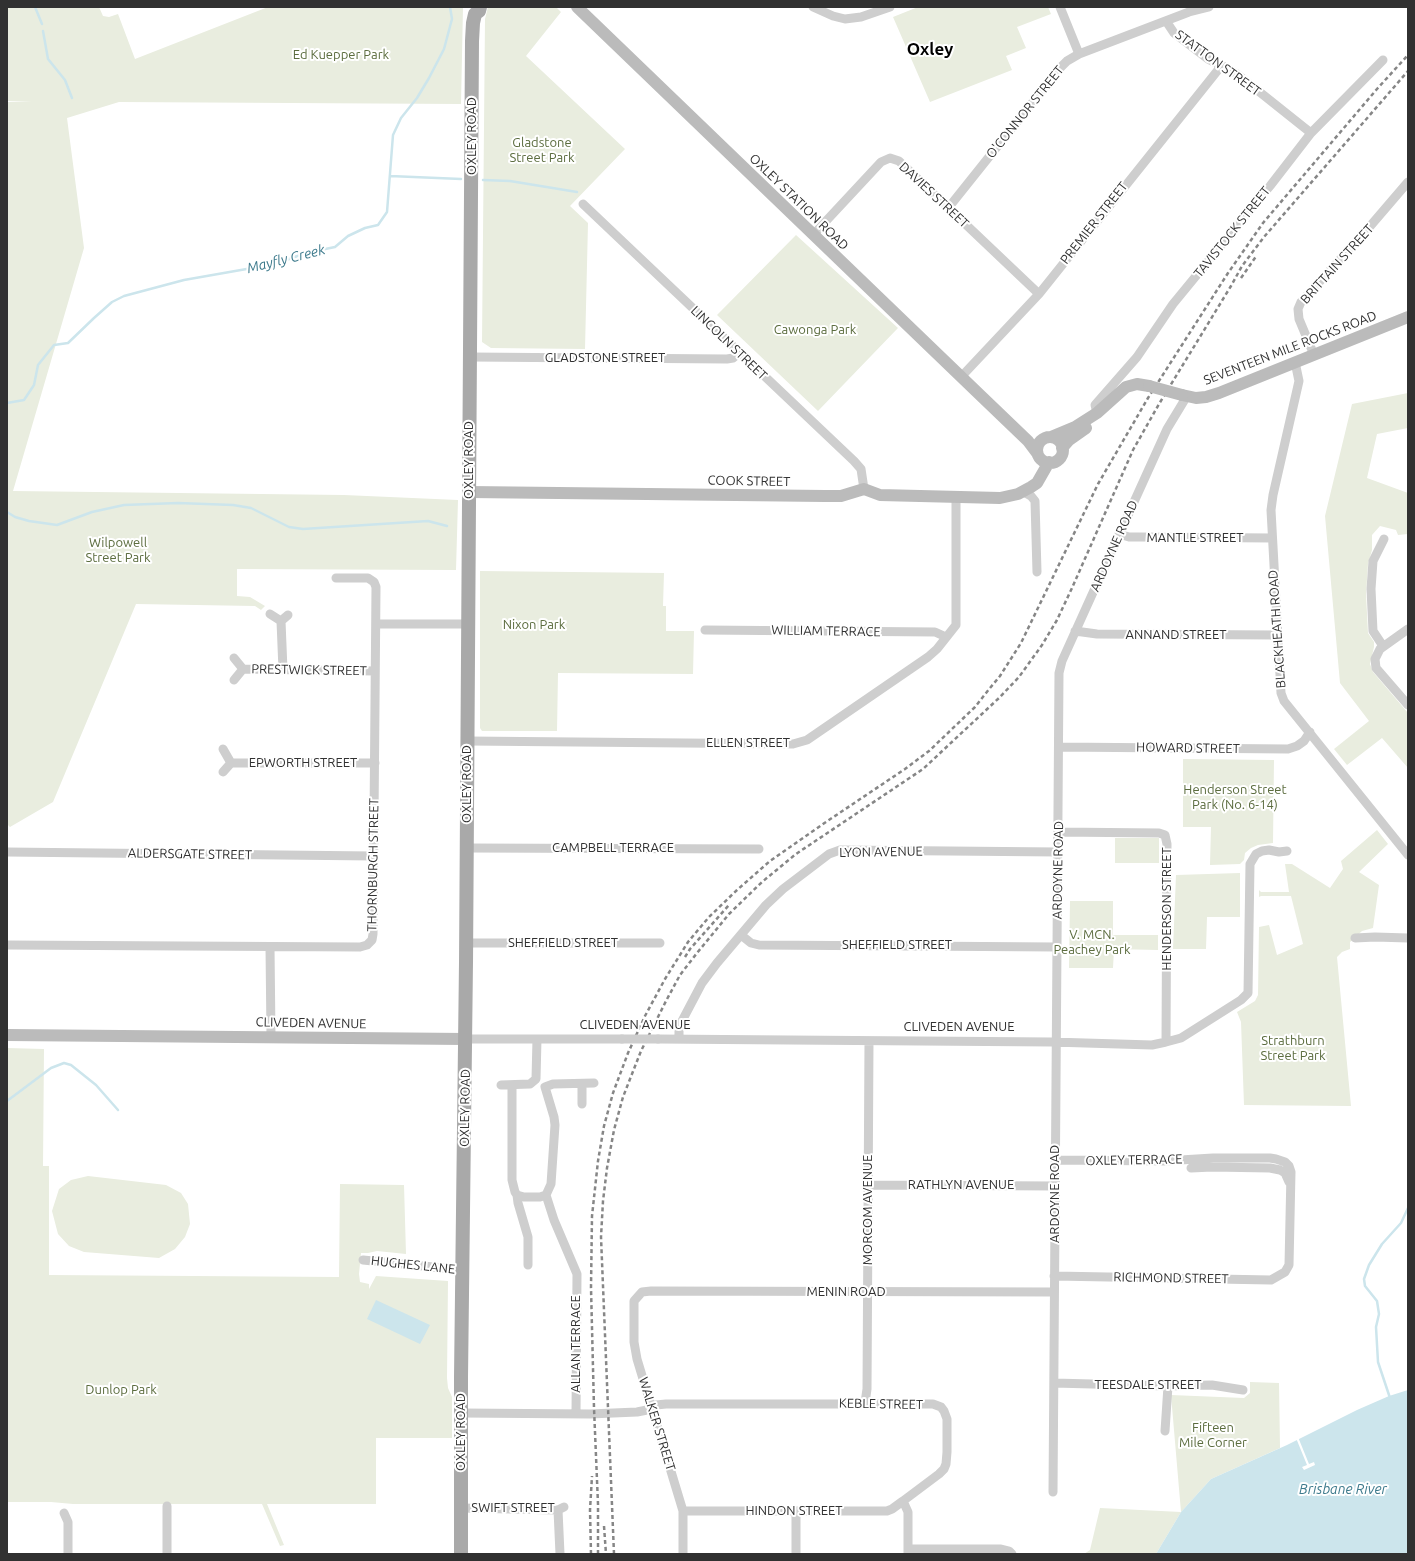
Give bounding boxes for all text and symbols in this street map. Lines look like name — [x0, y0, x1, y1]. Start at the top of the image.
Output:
street label: STATTON STREET — [1172, 27, 1264, 99]
district label: Oxley — [907, 39, 953, 59]
park label: Ed Kuepper Park — [293, 47, 389, 63]
street label: O'CONNOR STREET — [983, 63, 1067, 161]
street label: OXLEY ROAD — [464, 97, 480, 175]
park label: Gladstone Street Park — [509, 135, 575, 166]
street label: OXLEY STATION ROAD — [746, 151, 852, 253]
street label: DAVIES STREET — [896, 159, 972, 231]
street label: PREMIER STREET — [1057, 179, 1131, 267]
street label: TAVISTOCK STREET — [1191, 183, 1273, 281]
street label: BRITTAIN STREET — [1297, 221, 1377, 307]
water label: Mayfly Creek — [245, 241, 327, 277]
street label: LINCOLN STREET — [688, 303, 770, 383]
street label: SEVENTEEN MILE ROCKS ROAD — [1201, 308, 1379, 388]
park label: Cawonga Park — [774, 322, 856, 338]
street label: GLADSTONE STREET — [545, 350, 665, 366]
street label: OXLEY ROAD — [461, 421, 477, 499]
street label: COOK STREET — [707, 472, 791, 490]
street label: ARDOYNE ROAD — [1087, 498, 1141, 594]
street label: MANTLE STREET — [1146, 530, 1244, 546]
park label: Wilpowell Street Park — [85, 535, 151, 566]
street label: BLACKHEATH ROAD — [1265, 569, 1289, 689]
park label: Nixon Park — [503, 617, 565, 633]
street label: WILLIAM TERRACE — [771, 622, 881, 640]
street label: ANNAND STREET — [1126, 627, 1226, 643]
street label: PRESTWICK STREET — [251, 661, 367, 679]
street label: ELLEN STREET — [706, 735, 790, 751]
street label: HOWARD STREET — [1136, 739, 1240, 757]
street label: OXLEY ROAD — [459, 745, 475, 823]
street label: EPWORTH STREET — [249, 755, 357, 771]
park label: Henderson Street Park (No. 6-14) — [1183, 782, 1287, 813]
street label: THORNBURGH STREET — [364, 798, 382, 932]
street label: ARDOYNE ROAD — [1049, 821, 1067, 919]
street label: CAMPBELL TERRACE — [552, 840, 674, 856]
street label: LYON AVENUE — [839, 843, 923, 861]
street label: ALDERSGATE STREET — [128, 845, 252, 863]
street label: HENDERSON STREET — [1159, 847, 1175, 971]
park label: V. MCN. Peachey Park — [1053, 927, 1131, 958]
street label: SHEFFIELD STREET — [508, 935, 618, 951]
street label: SHEFFIELD STREET — [842, 937, 952, 953]
street label: CLIVEDEN AVENUE — [255, 1014, 367, 1032]
street label: CLIVEDEN AVENUE — [580, 1017, 690, 1033]
street label: CLIVEDEN AVENUE — [904, 1019, 1014, 1035]
park label: Strathburn Street Park — [1260, 1033, 1326, 1064]
street label: OXLEY ROAD — [457, 1069, 473, 1147]
street label: ARDOYNE ROAD — [1047, 1145, 1063, 1243]
street label: OXLEY TERRACE — [1085, 1151, 1183, 1169]
street label: MORCOM AVENUE — [860, 1155, 876, 1265]
street label: RATHLYN AVENUE — [908, 1177, 1014, 1193]
street label: HUGHES LANE — [370, 1253, 456, 1277]
street label: RICHMOND STREET — [1113, 1269, 1229, 1287]
street label: MENIN ROAD — [806, 1284, 886, 1300]
street label: ALLAN TERRACE — [568, 1295, 584, 1393]
street label: WALKER STREET — [635, 1375, 679, 1473]
street label: TEESDALE STREET — [1095, 1377, 1201, 1393]
park label: Dunlop Park — [85, 1382, 157, 1398]
street label: OXLEY ROAD — [453, 1393, 469, 1471]
street label: KEBLE STREET — [839, 1395, 923, 1413]
park label: Fifteen Mile Corner — [1179, 1420, 1247, 1451]
water label: Brisbane River — [1299, 1481, 1387, 1497]
street label: SWIFT STREET — [471, 1500, 555, 1516]
street label: HINDON STREET — [745, 1503, 843, 1519]

